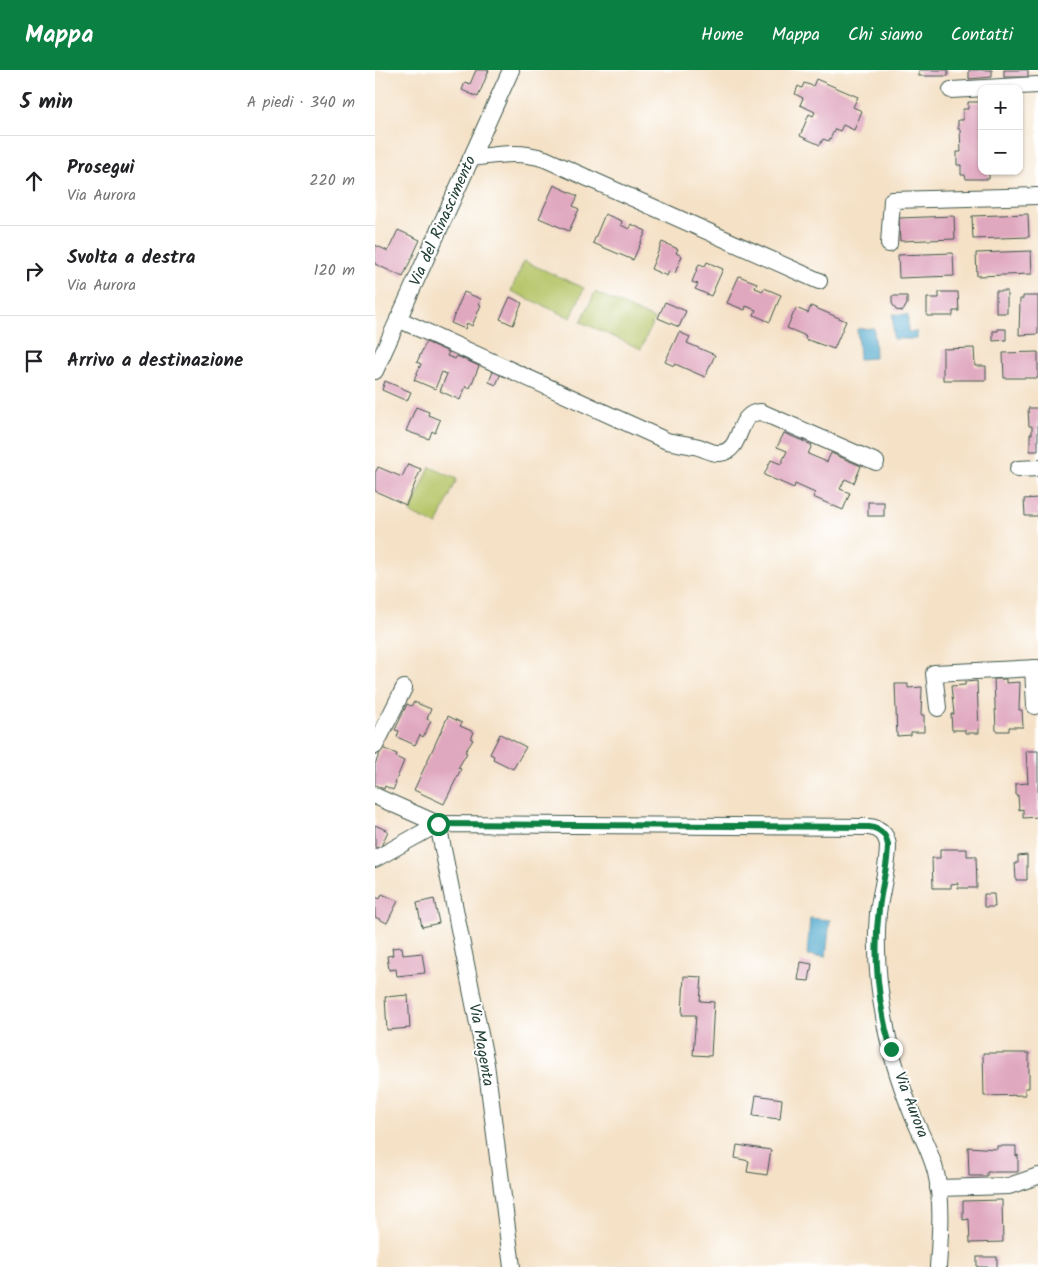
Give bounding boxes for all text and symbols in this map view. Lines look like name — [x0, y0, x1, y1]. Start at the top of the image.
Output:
text: Mappa — [25, 16, 93, 55]
text: Home — [701, 21, 744, 50]
text: Mappa — [772, 21, 820, 50]
text: Chi siamo — [848, 21, 923, 50]
text: Contatti — [951, 21, 1013, 50]
map controls — [978, 85, 1023, 175]
button: + — [978, 85, 1023, 130]
text: 5 min — [20, 86, 73, 119]
text: A piedi · 340 m — [247, 90, 355, 115]
button: − — [978, 130, 1023, 175]
street label: Via del Rinascimento — [403, 152, 483, 290]
text: Prosegui — [67, 153, 134, 183]
icon: ahead — [20, 167, 48, 195]
text: 220 m — [309, 168, 355, 193]
text: Via Aurora — [67, 183, 136, 208]
text: Svolta a destra — [67, 243, 195, 273]
icon: right — [20, 257, 48, 285]
text: 120 m — [314, 258, 355, 283]
text: Via Aurora — [67, 273, 136, 298]
text: Arrivo a destinazione — [67, 346, 243, 376]
icon: arrive — [20, 347, 48, 375]
route start — [427, 813, 450, 836]
street label: Via Magenta — [461, 1002, 501, 1088]
route end — [880, 1038, 903, 1061]
street label: Via Aurora — [887, 1068, 935, 1142]

